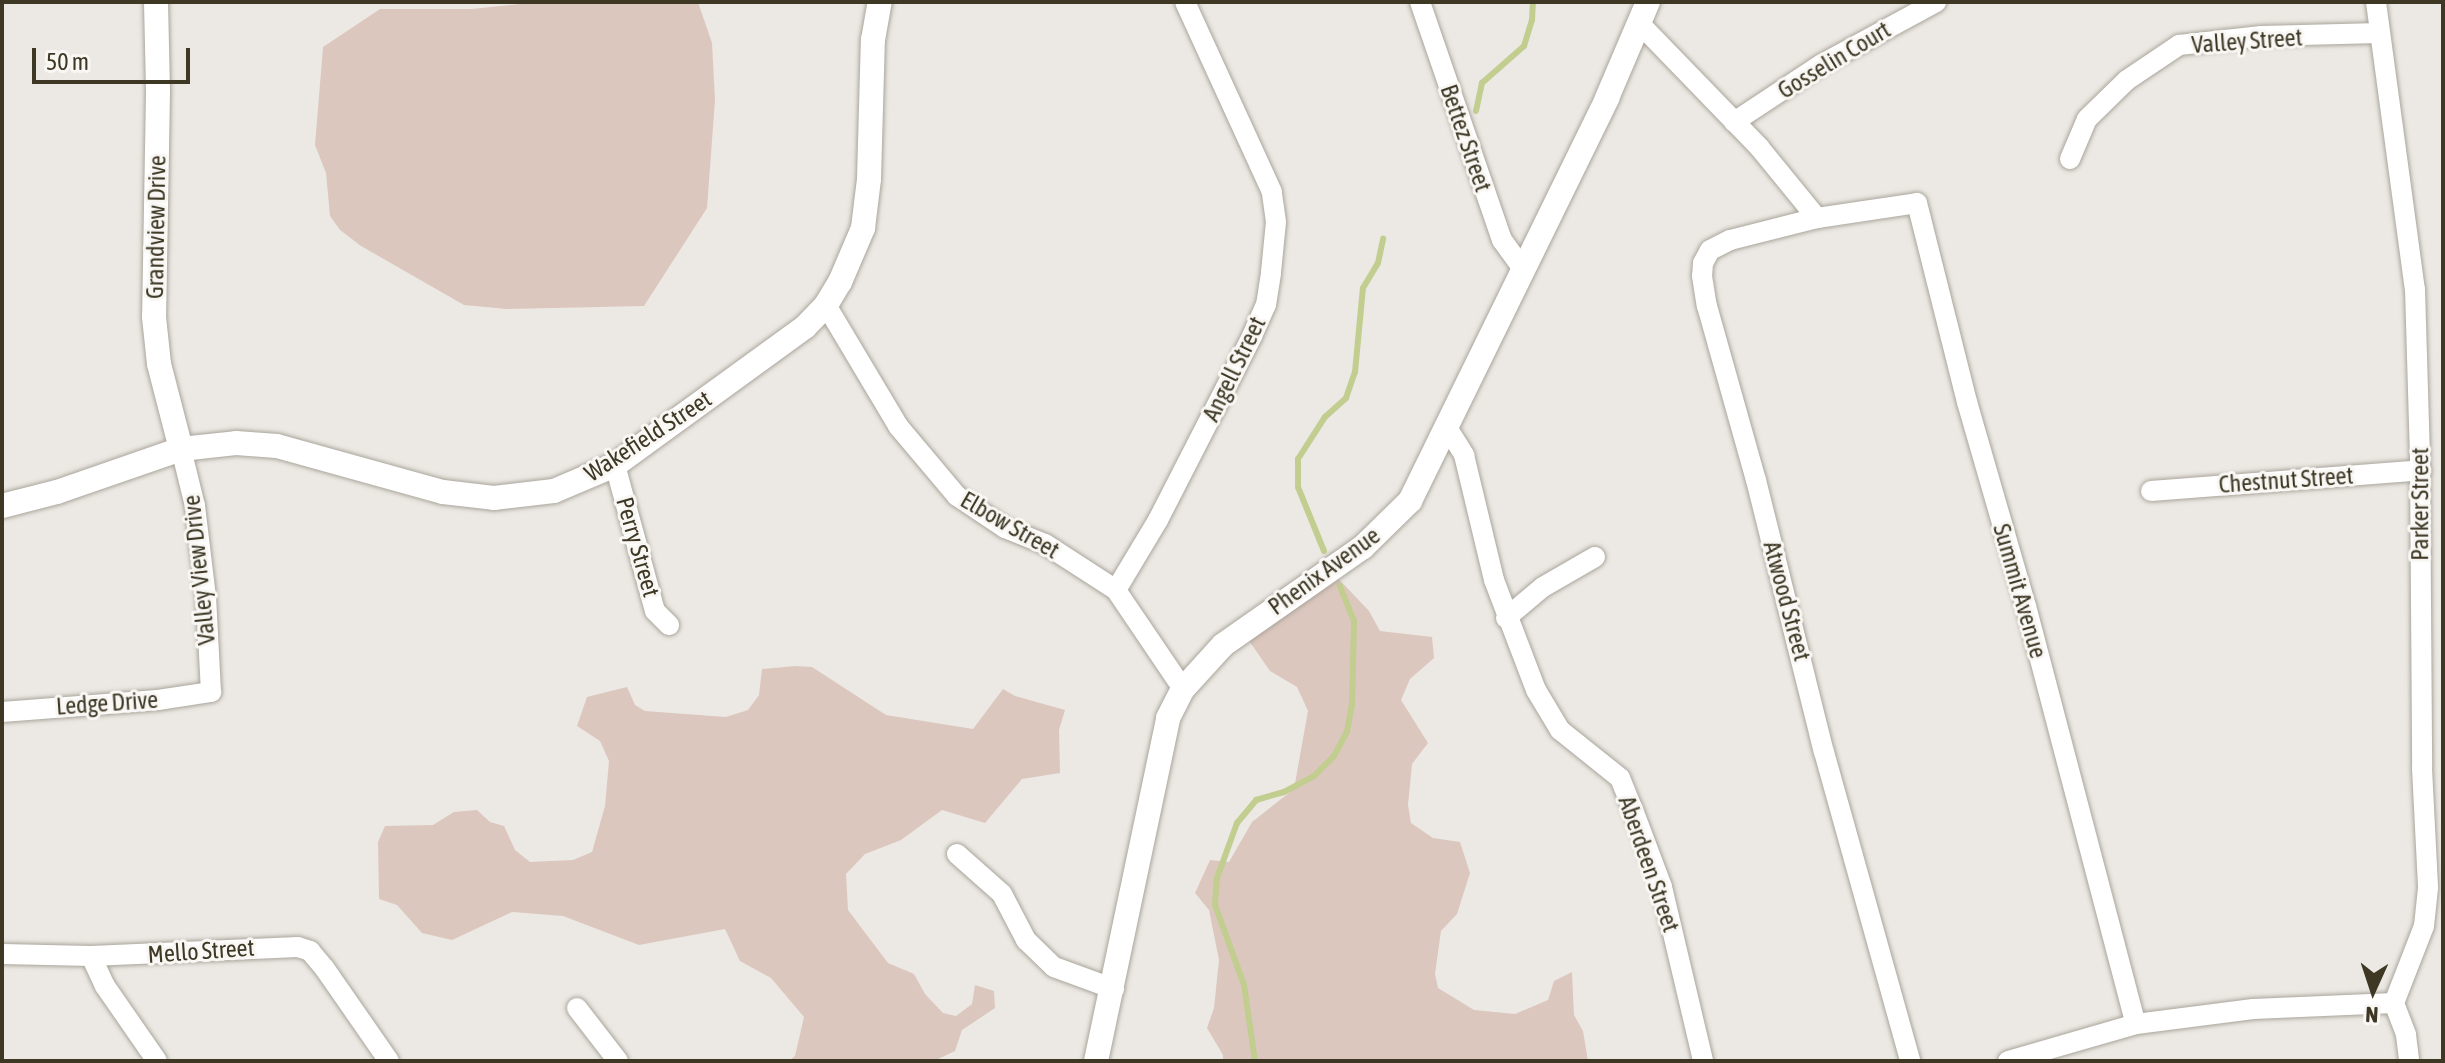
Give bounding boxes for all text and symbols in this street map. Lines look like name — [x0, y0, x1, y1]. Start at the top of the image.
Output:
street label: Gosselin Court — [1773, 15, 1895, 105]
street label: Valley Street — [2191, 23, 2303, 59]
scale bar — [36, 32, 194, 82]
text: 50 m — [46, 48, 89, 75]
street label: Bettez Street — [1434, 81, 1498, 195]
street label: Grandview Drive — [140, 155, 172, 299]
street label: Angell Street — [1196, 312, 1272, 426]
street label: Wakefield Street — [579, 384, 717, 488]
street label: Parker Street — [2406, 447, 2434, 561]
street label: Chestnut Street — [2218, 461, 2354, 499]
street label: Elbow Street — [955, 485, 1065, 565]
street label: Valley View Drive — [177, 494, 221, 646]
street label: Perry Street — [610, 494, 666, 600]
street label: Phenix Avenue — [1263, 521, 1385, 621]
street label: Summit Avenue — [1987, 521, 2053, 661]
street label: Atwood Street — [1757, 538, 1817, 664]
street label: Ledge Drive — [55, 685, 159, 721]
street label: Aberdeen Street — [1612, 792, 1686, 936]
street label: Mello Street — [147, 933, 255, 969]
north arrow — [2333, 951, 2413, 1031]
text: N — [2365, 1002, 2379, 1028]

